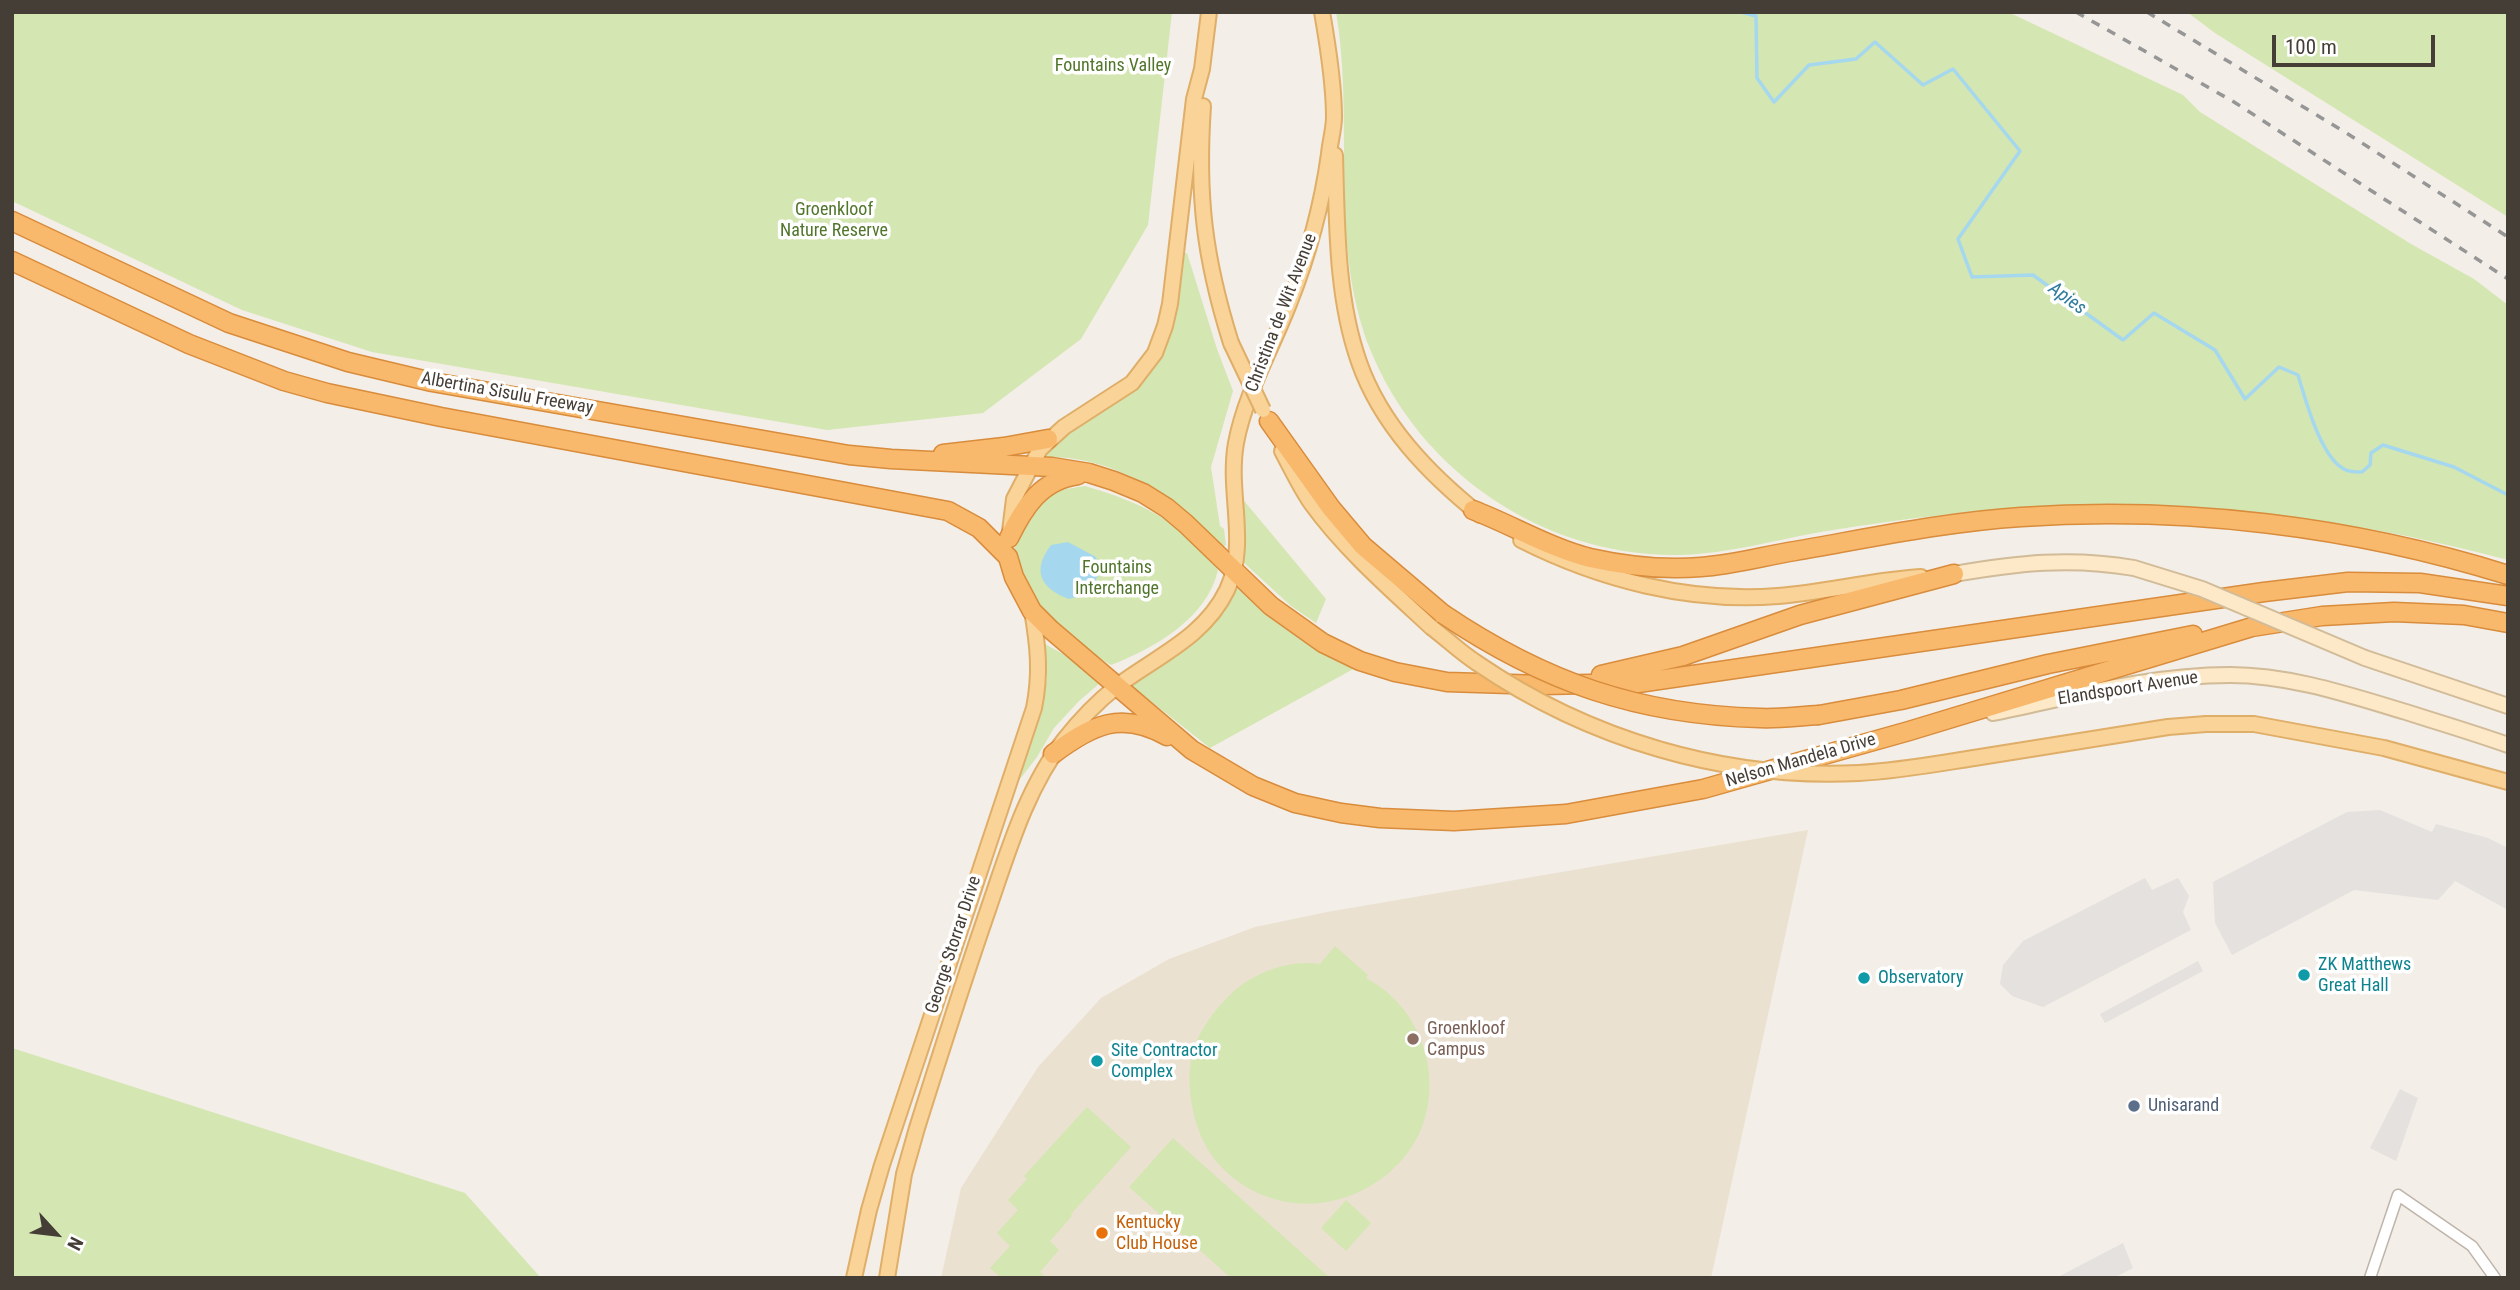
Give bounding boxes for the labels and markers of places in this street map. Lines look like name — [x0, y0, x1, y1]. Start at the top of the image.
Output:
place label: ZK Matthews Great Hall — [2318, 954, 2411, 996]
place label: Observatory — [1878, 967, 1964, 989]
marker: ZK Matthews Great Hall — [2296, 967, 2312, 983]
marker: Observatory — [1856, 970, 1872, 986]
place label: Groenkloof Campus — [1427, 1018, 1505, 1060]
marker: Groenkloof Campus — [1405, 1031, 1421, 1047]
place label: Site Contractor Complex — [1111, 1040, 1217, 1082]
marker: Site Contractor Complex — [1089, 1053, 1105, 1069]
place label: Unisarand — [2148, 1095, 2219, 1117]
marker: Unisarand — [2126, 1098, 2142, 1114]
place label: Kentucky Club House — [1116, 1212, 1198, 1254]
marker: Kentucky Club House — [1094, 1225, 1110, 1241]

